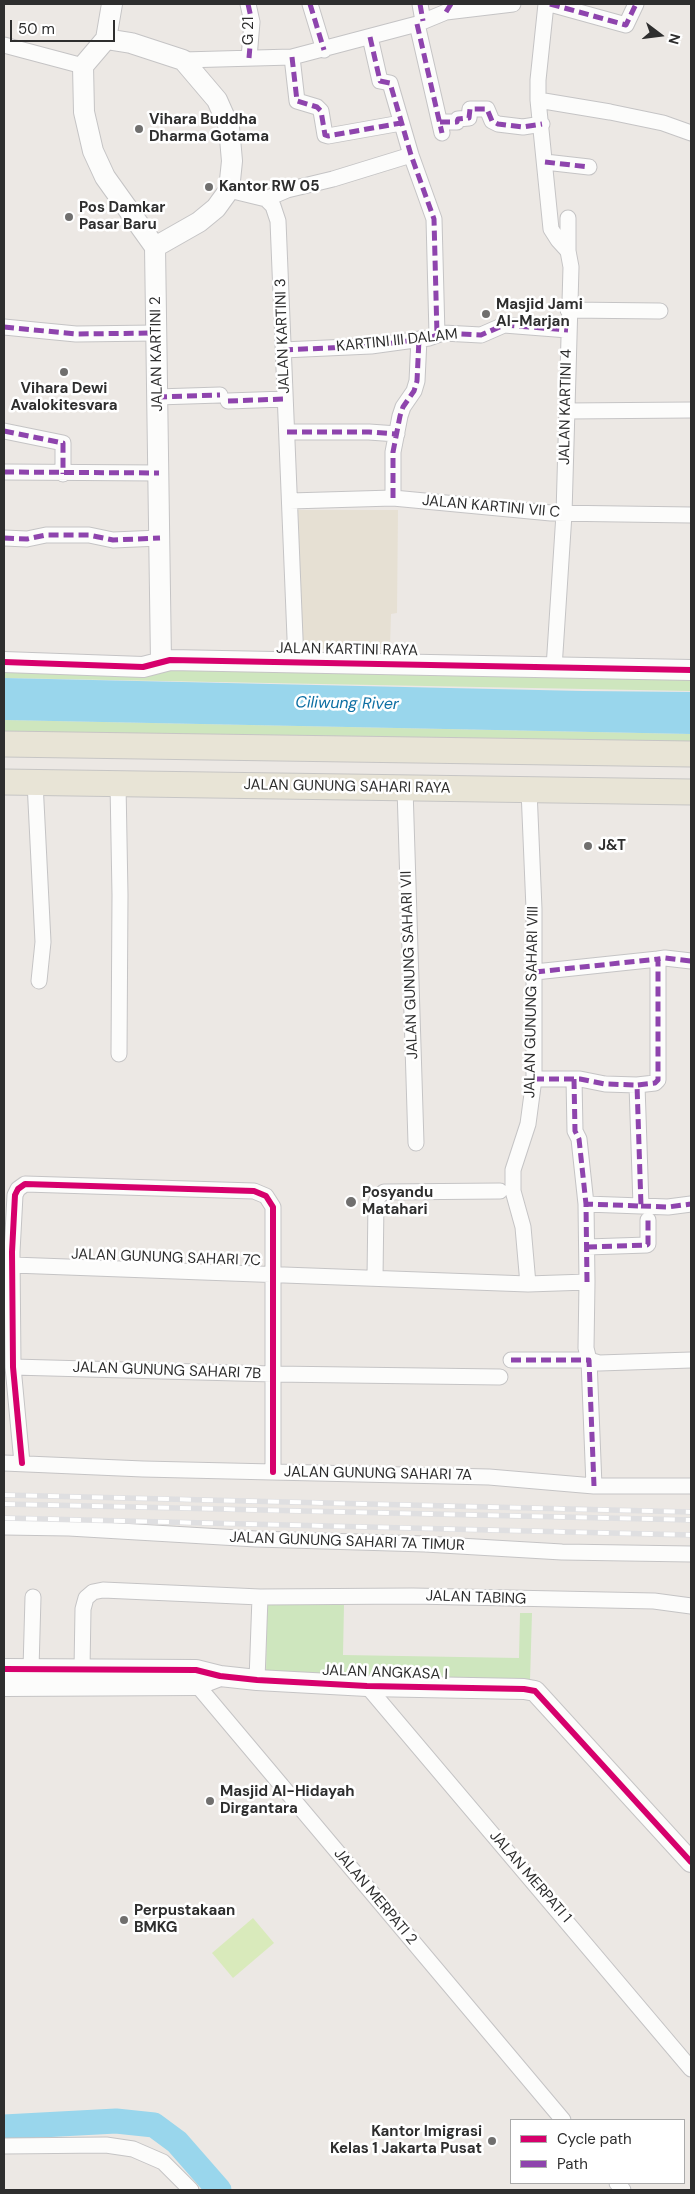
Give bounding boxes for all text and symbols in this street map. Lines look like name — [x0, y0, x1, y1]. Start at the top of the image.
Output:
scale bar — [12, 10, 118, 42]
north arrow — [635, 10, 685, 60]
street label: G 21 — [240, 17, 258, 45]
text: 50 m — [18, 19, 55, 39]
text: N — [664, 32, 685, 46]
place label: Vihara Buddha Dharma Gotama — [149, 111, 269, 146]
marker: Vihara Buddha Dharma Gotama — [133, 123, 145, 135]
place label: Kantor RW 05 — [219, 178, 319, 196]
marker: Kantor RW 05 — [203, 181, 215, 193]
place label: Pos Damkar Pasar Baru — [79, 199, 165, 234]
marker: Pos Damkar Pasar Baru — [63, 211, 75, 223]
street label: JALAN KARTINI 3 — [272, 278, 294, 394]
street label: JALAN KARTINI 2 — [147, 296, 167, 412]
place label: Masjid Jami Al-Marjan — [496, 296, 583, 331]
marker: Masjid Jami Al-Marjan — [480, 308, 492, 320]
street label: KARTINI III DALAM — [335, 326, 459, 356]
street label: JALAN KARTINI 4 — [556, 349, 576, 465]
marker: Vihara Dewi Avalokitesvara — [58, 366, 70, 378]
place label: Vihara Dewi Avalokitesvara — [10, 380, 118, 415]
street label: JALAN KARTINI VII C — [421, 492, 561, 522]
street label: JALAN KARTINI RAYA — [276, 640, 418, 660]
water label: Ciliwung River — [295, 693, 399, 715]
street label: JALAN GUNUNG SAHARI RAYA — [243, 776, 451, 798]
place label: J&T — [598, 837, 626, 855]
marker: J&T — [582, 840, 594, 852]
street label: JALAN GUNUNG SAHARI VII — [398, 870, 422, 1060]
street label: JALAN GUNUNG SAHARI VIII — [521, 906, 543, 1098]
place label: Posyandu Matahari — [362, 1184, 433, 1219]
marker: Posyandu Matahari — [344, 1195, 358, 1209]
street label: JALAN GUNUNG SAHARI 7C — [71, 1246, 261, 1270]
street label: JALAN GUNUNG SAHARI 7B — [72, 1359, 262, 1383]
street label: JALAN GUNUNG SAHARI 7A — [284, 1463, 472, 1485]
street label: JALAN GUNUNG SAHARI 7A TIMUR — [229, 1529, 465, 1555]
street label: JALAN TABING — [425, 1587, 527, 1609]
street label: JALAN ANGKASA I — [322, 1662, 448, 1684]
place label: Masjid Al-Hidayah Dirgantara — [220, 1783, 355, 1818]
marker: Masjid Al-Hidayah Dirgantara — [204, 1795, 216, 1807]
street label: JALAN MERPATI 1 — [485, 1827, 575, 1927]
street label: JALAN MERPATI 2 — [330, 1845, 420, 1949]
place label: Perpustakaan BMKG — [134, 1902, 235, 1937]
marker: Perpustakaan BMKG — [118, 1914, 130, 1926]
legend — [510, 2119, 685, 2184]
place label: Kantor Imigrasi Kelas 1 Jakarta Pusat — [330, 2123, 482, 2158]
text: Cycle path — [557, 2129, 632, 2149]
marker: Kantor Imigrasi Kelas 1 Jakarta Pusat — [486, 2135, 498, 2147]
text: Path — [557, 2154, 588, 2174]

